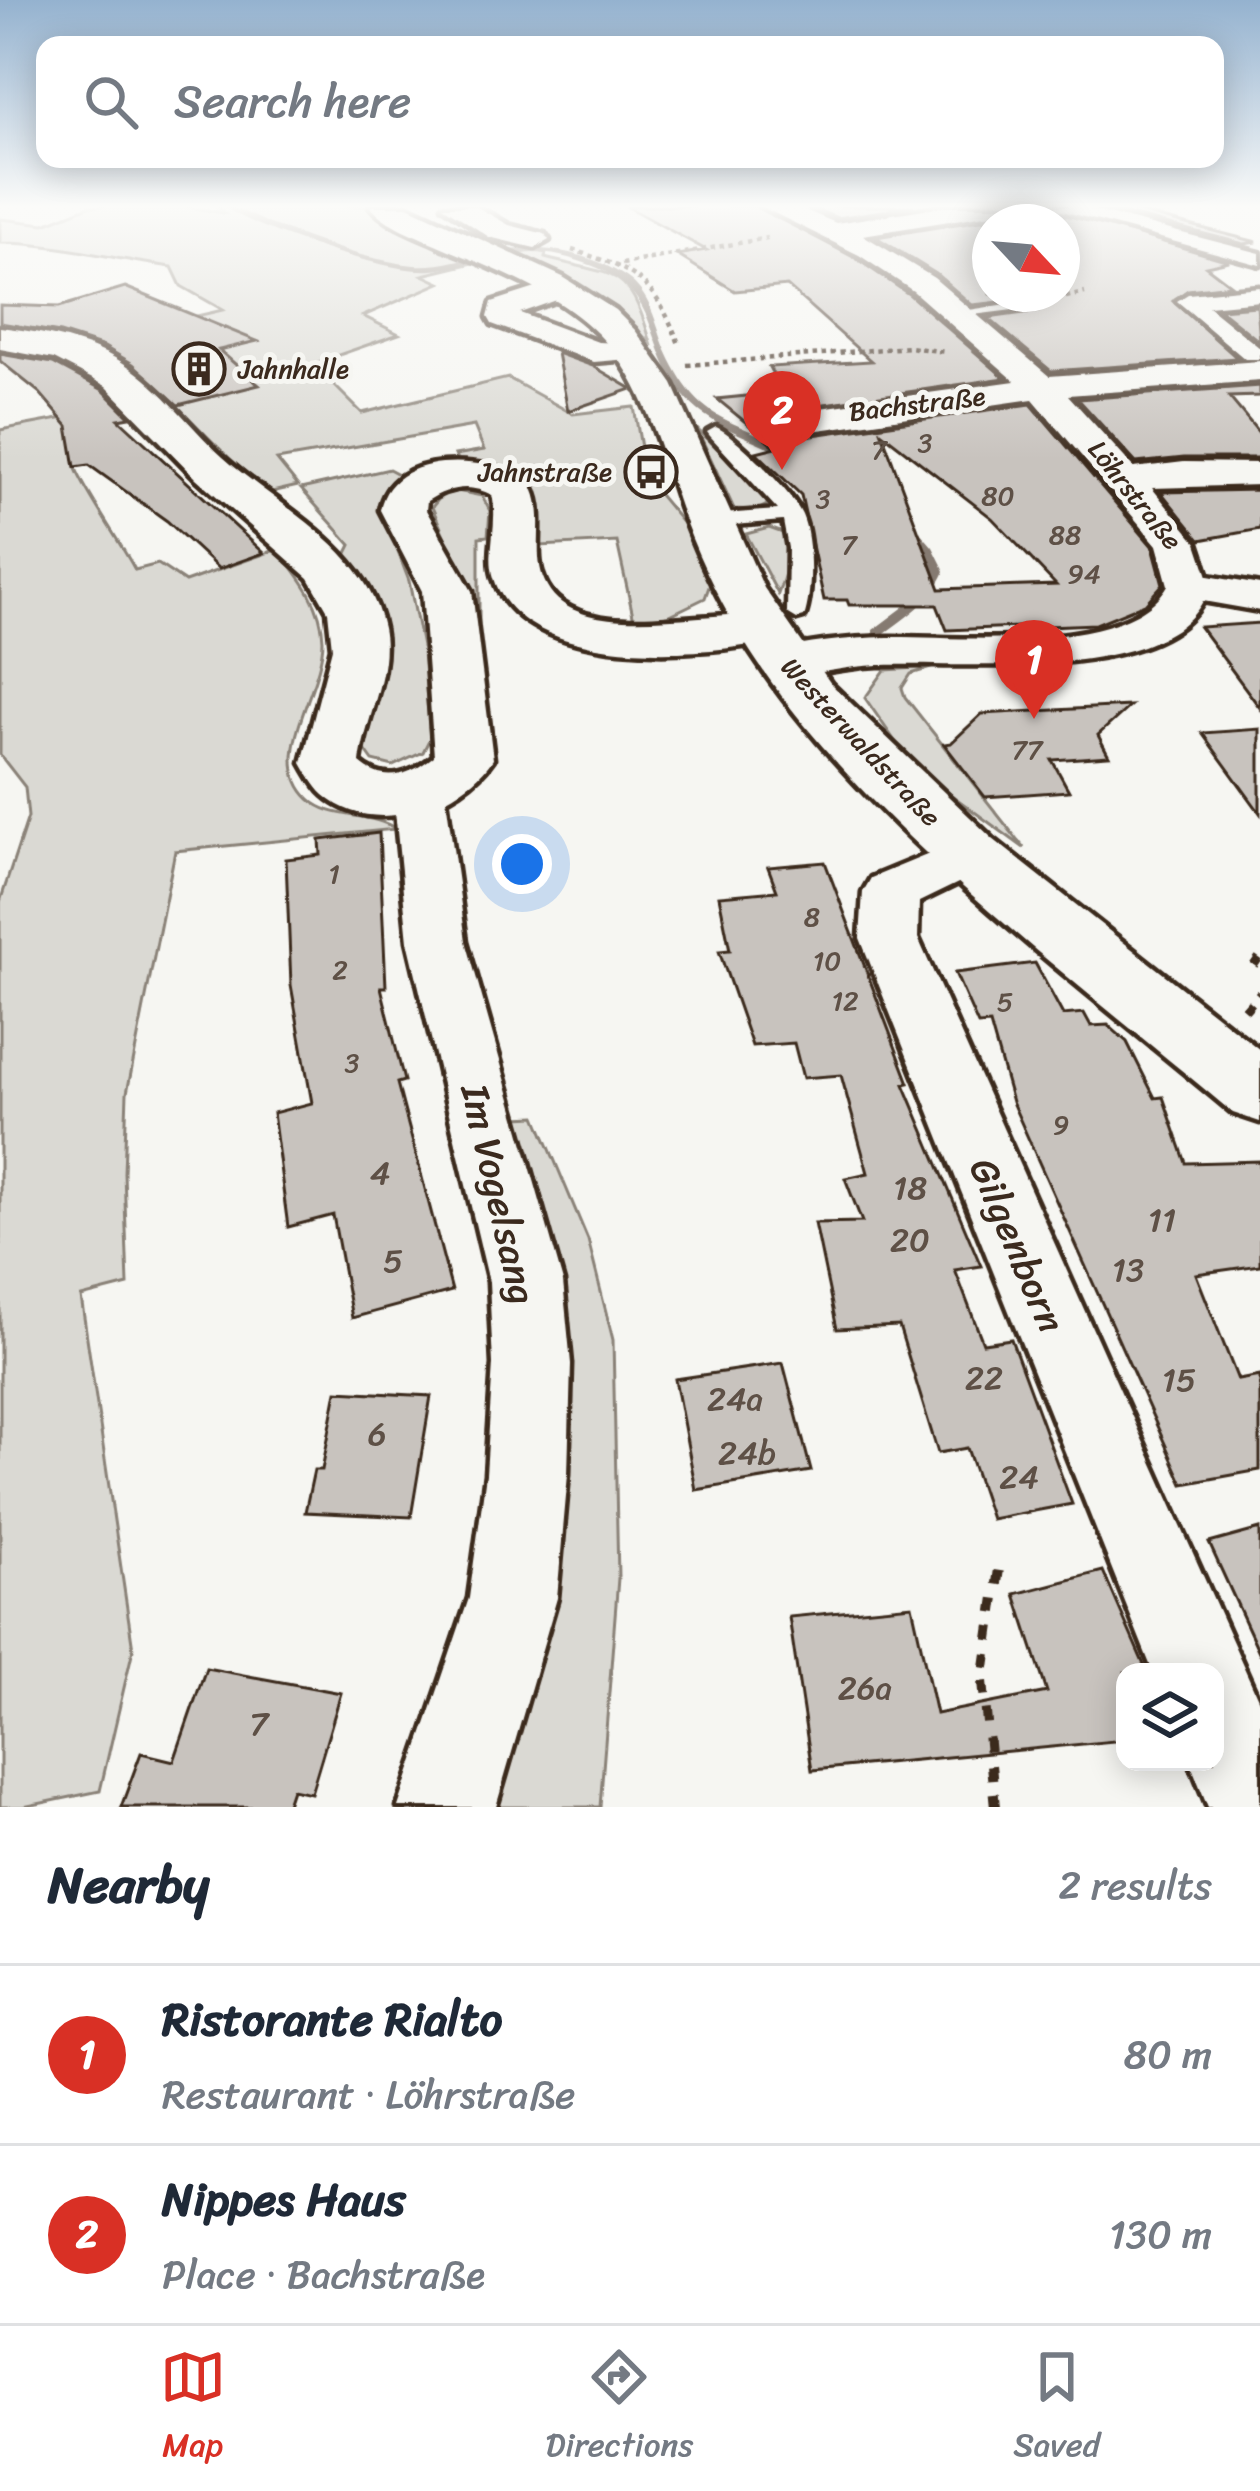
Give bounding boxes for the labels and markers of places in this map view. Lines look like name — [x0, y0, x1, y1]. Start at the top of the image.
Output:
building icon: Jahnhalle — [171, 341, 227, 397]
place label: Jahnhalle — [237, 345, 349, 393]
pin: 2 — [743, 371, 821, 470]
bus stop icon: Jahnstraße — [623, 444, 679, 500]
place label: Jahnstraße — [477, 448, 612, 496]
pin: 1 — [995, 620, 1073, 719]

